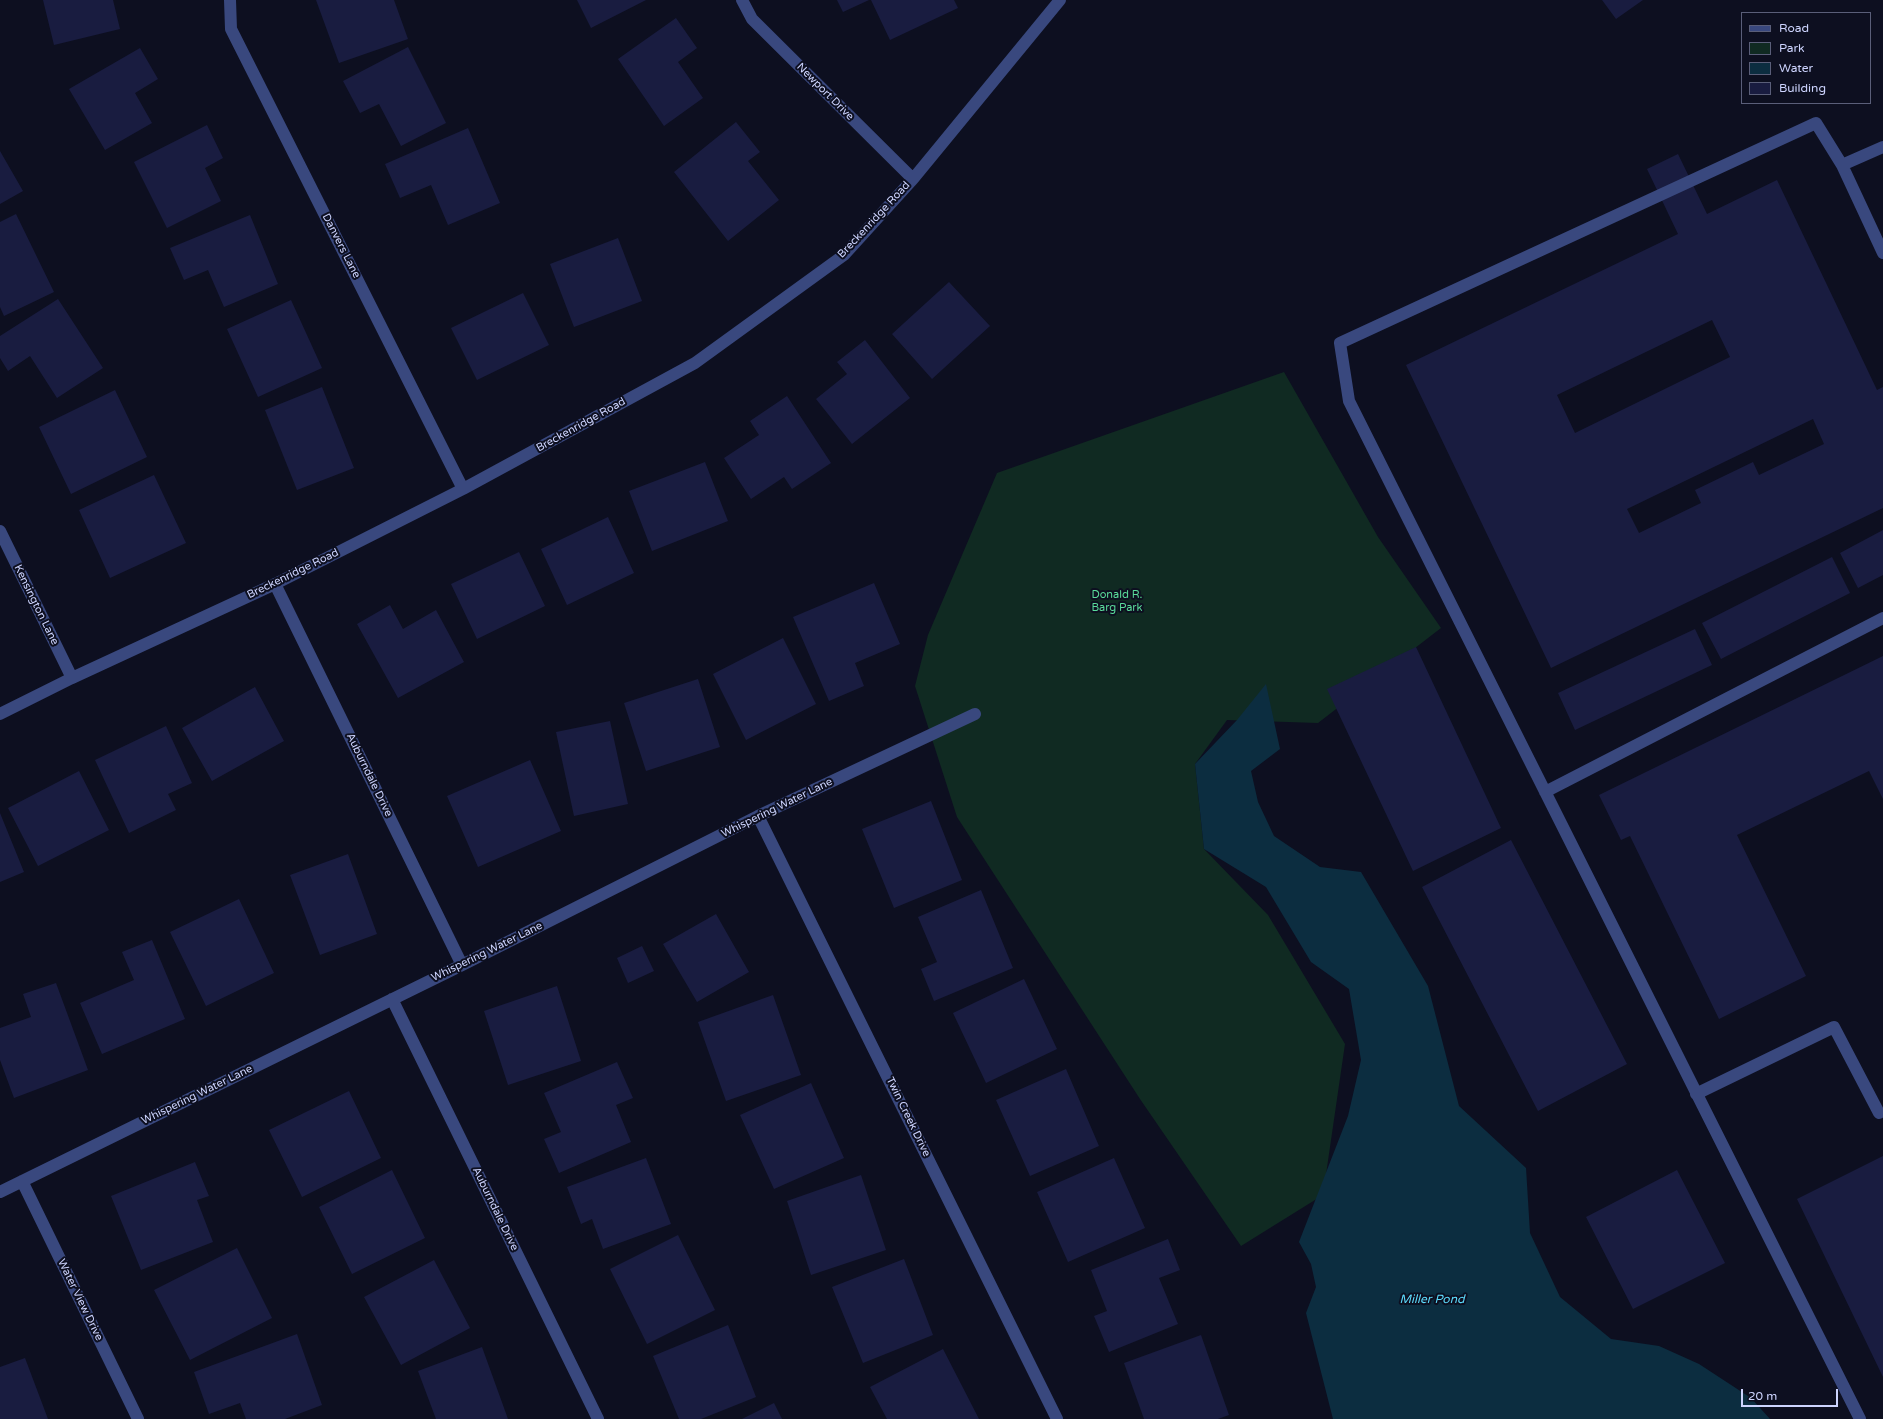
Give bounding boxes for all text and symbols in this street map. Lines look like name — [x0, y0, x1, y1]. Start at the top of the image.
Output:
legend — [1741, 12, 1871, 104]
text: Road — [1779, 21, 1809, 35]
text: Park — [1779, 41, 1805, 55]
street label: Newport Drive — [794, 61, 856, 123]
text: Water — [1779, 61, 1813, 75]
text: Building — [1779, 81, 1826, 95]
street label: Breckenridge Road — [835, 179, 913, 261]
street label: Danvers Lane — [319, 212, 363, 280]
street label: Breckenridge Road — [534, 395, 628, 455]
street label: Breckenridge Road — [245, 546, 341, 602]
street label: Kensington Lane — [11, 563, 61, 647]
park label: Donald R. Barg Park — [1091, 588, 1143, 614]
street label: Auburndale Drive — [343, 731, 395, 819]
street label: Whispering Water Lane — [719, 775, 835, 841]
street label: Whispering Water Lane — [429, 919, 545, 985]
street label: Whispering Water Lane — [139, 1062, 255, 1128]
street label: Twin Creek Drive — [883, 1075, 933, 1159]
street label: Auburndale Drive — [469, 1165, 521, 1253]
street label: Water View Drive — [55, 1257, 105, 1343]
water label: Miller Pond — [1399, 1293, 1465, 1307]
scale bar — [1743, 1381, 1840, 1407]
text: 20 m — [1748, 1389, 1777, 1403]

